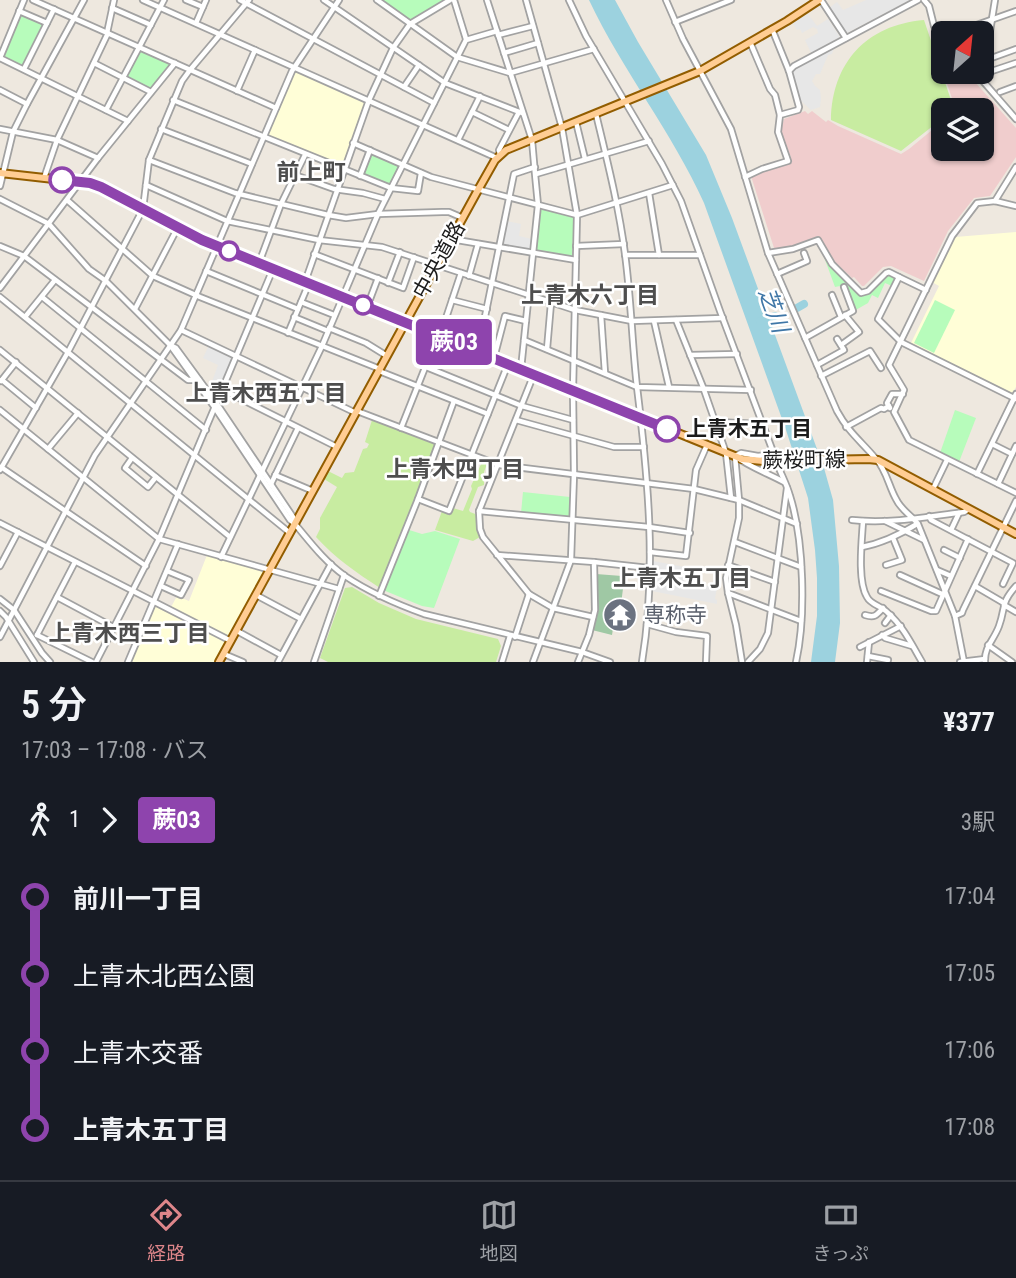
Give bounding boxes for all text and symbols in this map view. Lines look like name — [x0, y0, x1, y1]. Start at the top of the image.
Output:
north arrow — [931, 21, 994, 84]
map controls — [931, 21, 994, 161]
button: layers — [931, 98, 994, 161]
district label: 前上町 — [277, 159, 346, 186]
unlabelled marker — [49, 167, 75, 193]
street label: 中央道路 — [408, 217, 470, 303]
unlabelled marker — [219, 241, 239, 261]
district label: 上青木六丁目 — [521, 282, 659, 309]
water label: 芝川 — [753, 284, 795, 339]
unlabelled marker — [353, 295, 373, 315]
line badge: 蕨03 — [414, 319, 494, 365]
text: 蕨03 — [430, 328, 478, 356]
district label: 上青木西五丁目 — [186, 380, 347, 407]
marker: 上青木五丁目 — [654, 416, 680, 442]
place label: 上青木五丁目 — [686, 417, 812, 441]
street label: 蕨桜町線 — [762, 447, 846, 473]
district label: 上青木四丁目 — [386, 456, 524, 483]
district label: 上青木五丁目 — [613, 565, 751, 592]
temple icon: 専称寺 — [601, 596, 639, 634]
place label: 専称寺 — [644, 603, 707, 627]
district label: 上青木西三丁目 — [49, 620, 210, 647]
text: 5 分 — [21, 683, 87, 727]
text: ¥377 — [943, 707, 995, 737]
text: 17:03 – 17:08 · バス — [21, 737, 208, 764]
icon: walk — [21, 801, 59, 839]
icon: forward — [90, 801, 128, 839]
text: 1 — [69, 806, 80, 833]
text: 蕨03 — [152, 806, 201, 834]
text: 3駅 — [961, 809, 995, 836]
text: 17:04 — [944, 883, 995, 910]
text: 前川一丁目 — [73, 884, 203, 914]
text: 17:05 — [944, 960, 995, 987]
text: 上青木北西公園 — [73, 961, 255, 991]
text: 17:06 — [944, 1037, 995, 1064]
text: 上青木交番 — [73, 1038, 203, 1068]
text: 17:08 — [944, 1114, 995, 1141]
text: 上青木五丁目 — [73, 1115, 229, 1145]
tab: 経路 — [147, 1196, 185, 1265]
tab: 地図 — [480, 1196, 518, 1265]
tab: きっぷ — [812, 1196, 869, 1265]

